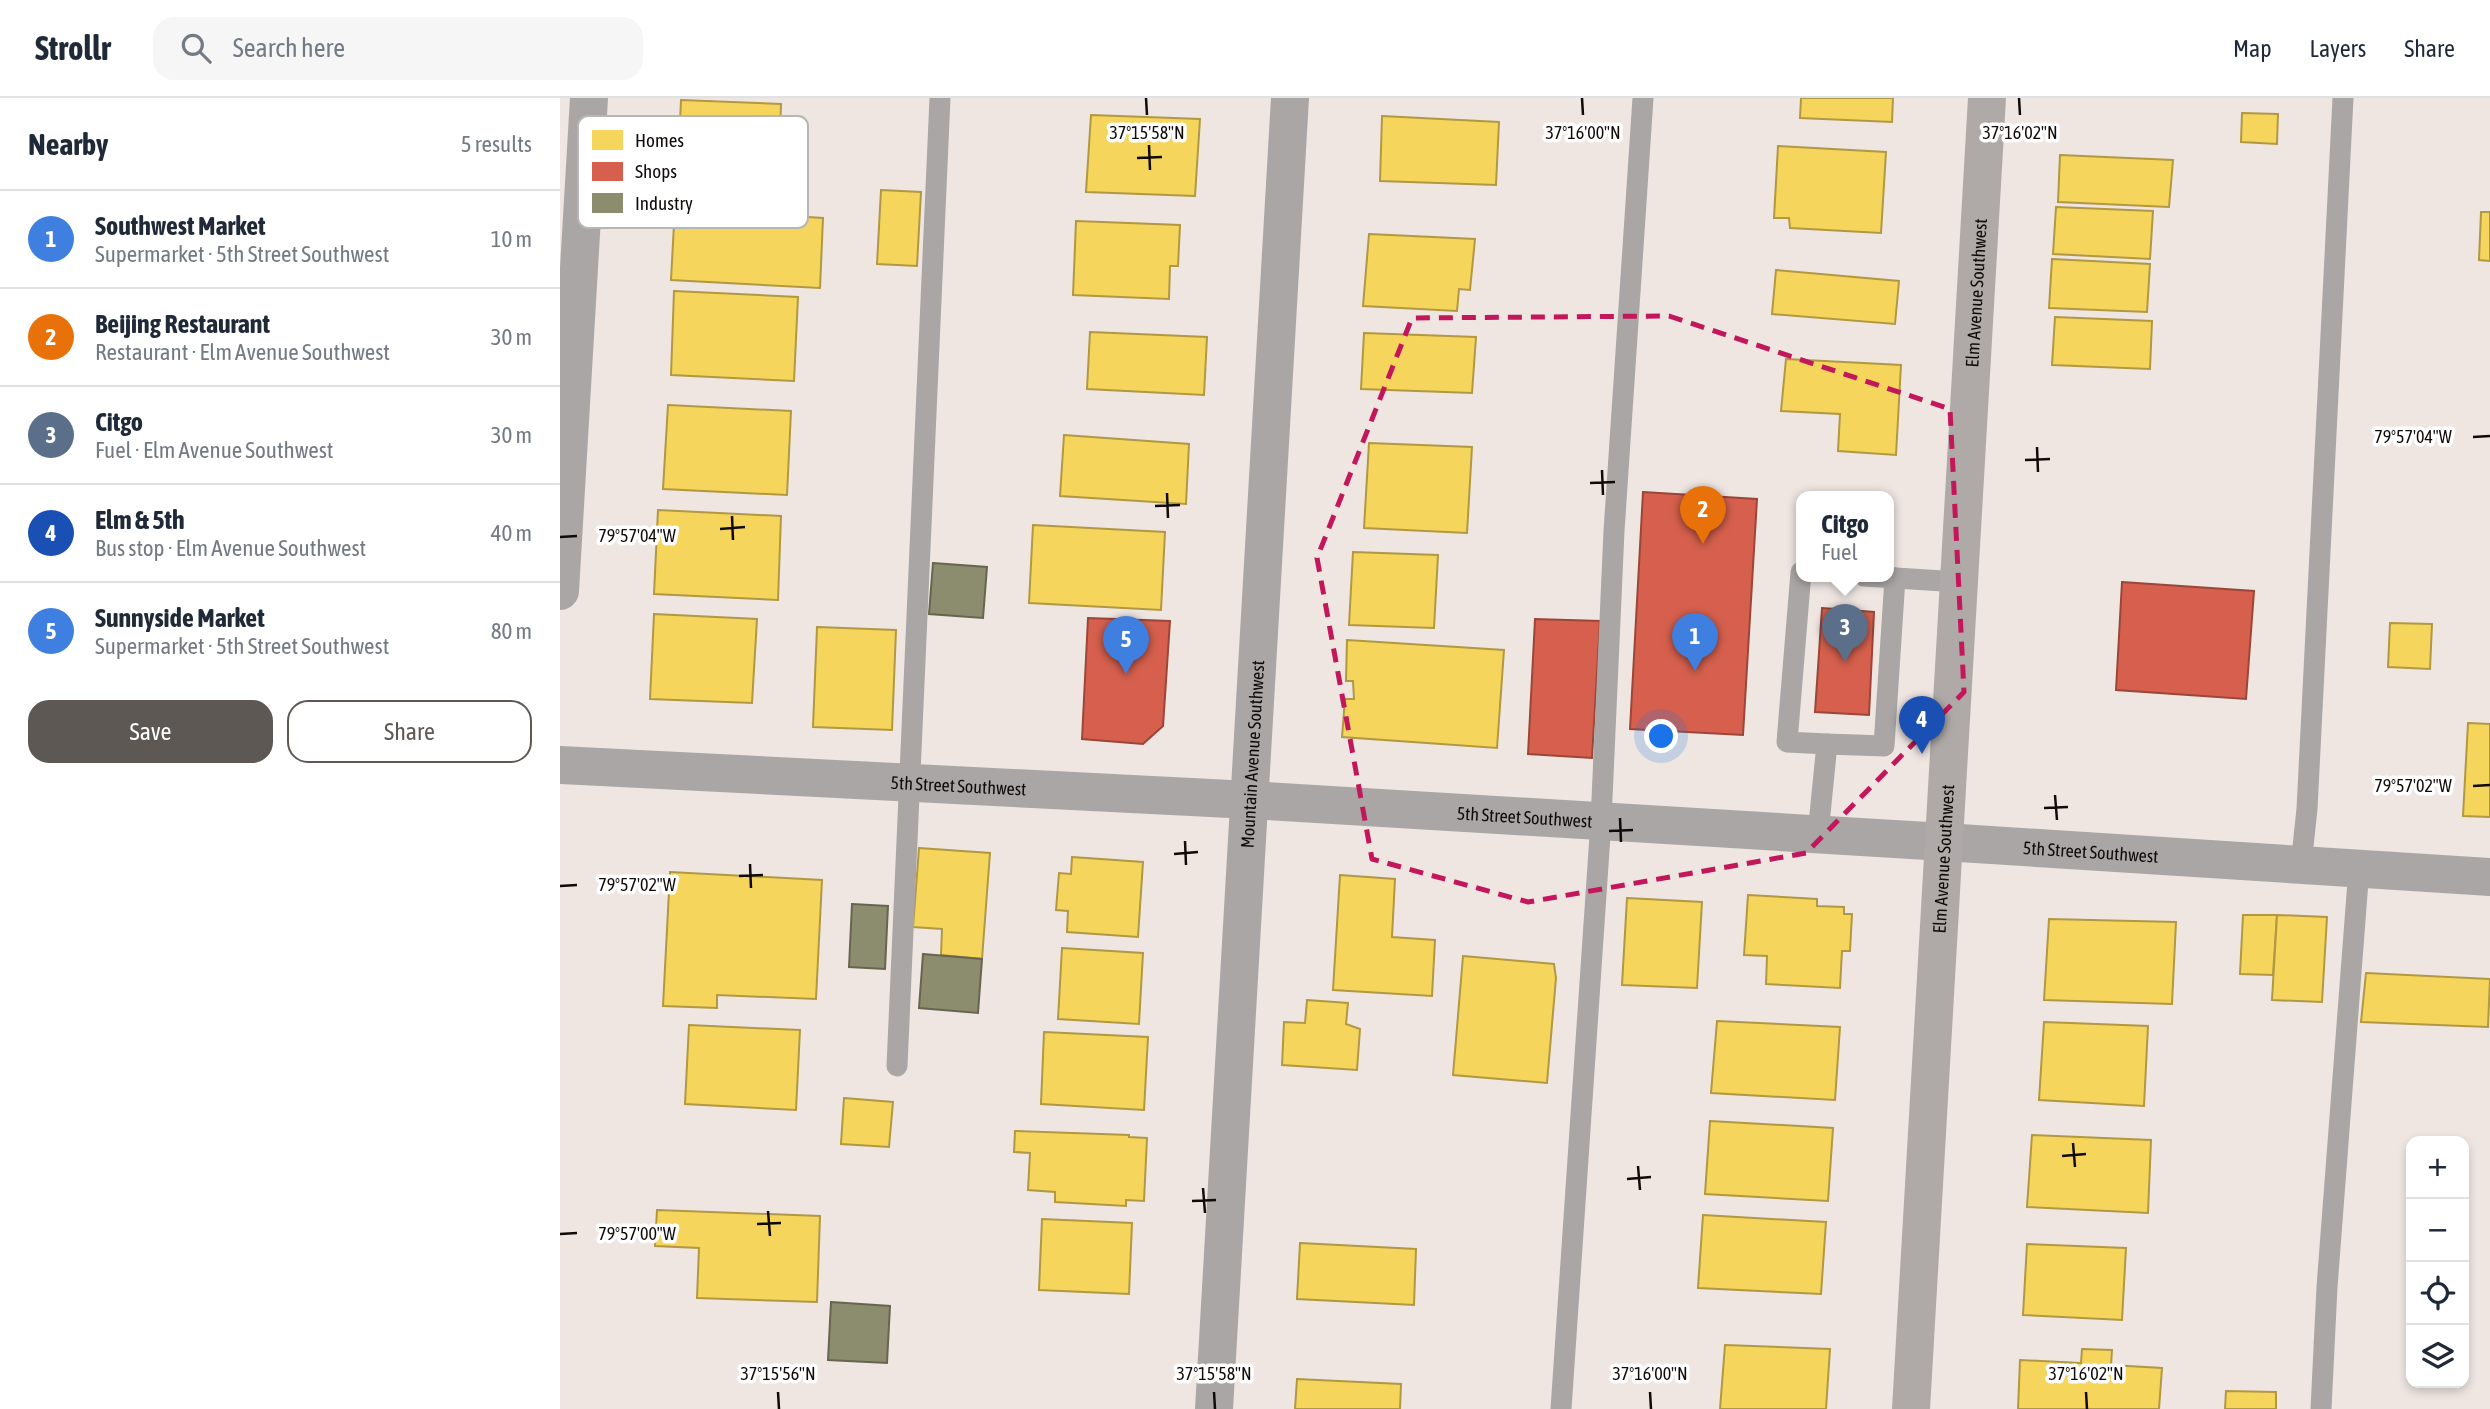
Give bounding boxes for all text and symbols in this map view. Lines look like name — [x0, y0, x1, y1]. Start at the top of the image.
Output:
search box — [153, 17, 643, 80]
text: Strollr — [35, 29, 111, 67]
icon: search — [177, 29, 215, 67]
text: Search here — [233, 33, 345, 63]
text: Map — [2233, 35, 2272, 62]
text: Layers — [2310, 35, 2366, 62]
text: Share — [2404, 35, 2455, 62]
legend — [578, 116, 808, 228]
text: 37°15'58"N — [1109, 122, 1185, 143]
text: 37°16'00"N — [1545, 122, 1621, 143]
text: 37°16'02"N — [1982, 122, 2058, 143]
text: Nearby — [28, 127, 108, 161]
text: Homes — [635, 129, 684, 151]
text: 5 results — [461, 131, 532, 157]
text: Shops — [635, 160, 677, 182]
text: Industry — [635, 192, 693, 214]
text: Southwest Market — [95, 211, 265, 241]
street label: Elm Avenue Southwest — [1961, 218, 1991, 368]
text: 1 — [46, 226, 56, 252]
text: 10 m — [491, 226, 532, 252]
text: Supermarket · 5th Street Southwest — [95, 241, 389, 267]
text: Beijing Restaurant — [95, 309, 270, 339]
text: 2 — [46, 324, 56, 350]
text: 30 m — [491, 324, 532, 350]
text: Restaurant · Elm Avenue Southwest — [95, 339, 390, 365]
text: Citgo — [95, 407, 143, 437]
text: 3 — [46, 422, 56, 448]
text: 30 m — [491, 422, 532, 448]
text: 79°57'04"W — [2374, 426, 2452, 447]
text: Fuel · Elm Avenue Southwest — [95, 437, 333, 463]
pin: 2 — [1680, 486, 1726, 544]
popup — [1796, 491, 1894, 582]
text: Elm & 5th — [95, 505, 185, 535]
text: Citgo — [1821, 509, 1869, 539]
text: 4 — [46, 520, 56, 546]
text: 40 m — [491, 520, 532, 546]
text: 79°57'04"W — [598, 525, 676, 546]
text: Bus stop · Elm Avenue Southwest — [95, 535, 366, 561]
text: Fuel — [1821, 539, 1858, 565]
text: Sunnyside Market — [95, 603, 265, 633]
pin: 3 — [1822, 604, 1868, 662]
pin: 1 — [1672, 613, 1718, 671]
pin: 5 — [1103, 616, 1149, 674]
text: 5 — [46, 618, 56, 644]
text: 80 m — [491, 618, 532, 644]
text: Supermarket · 5th Street Southwest — [95, 633, 389, 659]
street label: Mountain Avenue Southwest — [1236, 660, 1268, 849]
pin: 4 — [1899, 696, 1945, 754]
button: Save — [28, 700, 273, 763]
button: Share — [287, 700, 532, 763]
your location — [1644, 719, 1678, 753]
street label: 5th Street Southwest — [890, 771, 1027, 799]
text: 79°57'02"W — [2374, 775, 2452, 796]
street label: Elm Avenue Southwest — [1928, 784, 1958, 934]
street label: 5th Street Southwest — [1456, 802, 1593, 831]
street label: 5th Street Southwest — [2022, 837, 2159, 866]
text: 79°57'02"W — [598, 874, 676, 895]
map controls — [2406, 1136, 2469, 1388]
button: + — [2406, 1136, 2469, 1199]
button: − — [2406, 1199, 2469, 1262]
text: 79°57'00"W — [598, 1223, 676, 1244]
button: locate — [2406, 1262, 2469, 1325]
button: layers — [2406, 1325, 2469, 1388]
text: 37°15'56"N — [740, 1363, 816, 1384]
text: 37°15'58"N — [1176, 1363, 1252, 1384]
text: 37°16'00"N — [1612, 1363, 1688, 1384]
text: 37°16'02"N — [2048, 1363, 2124, 1384]

